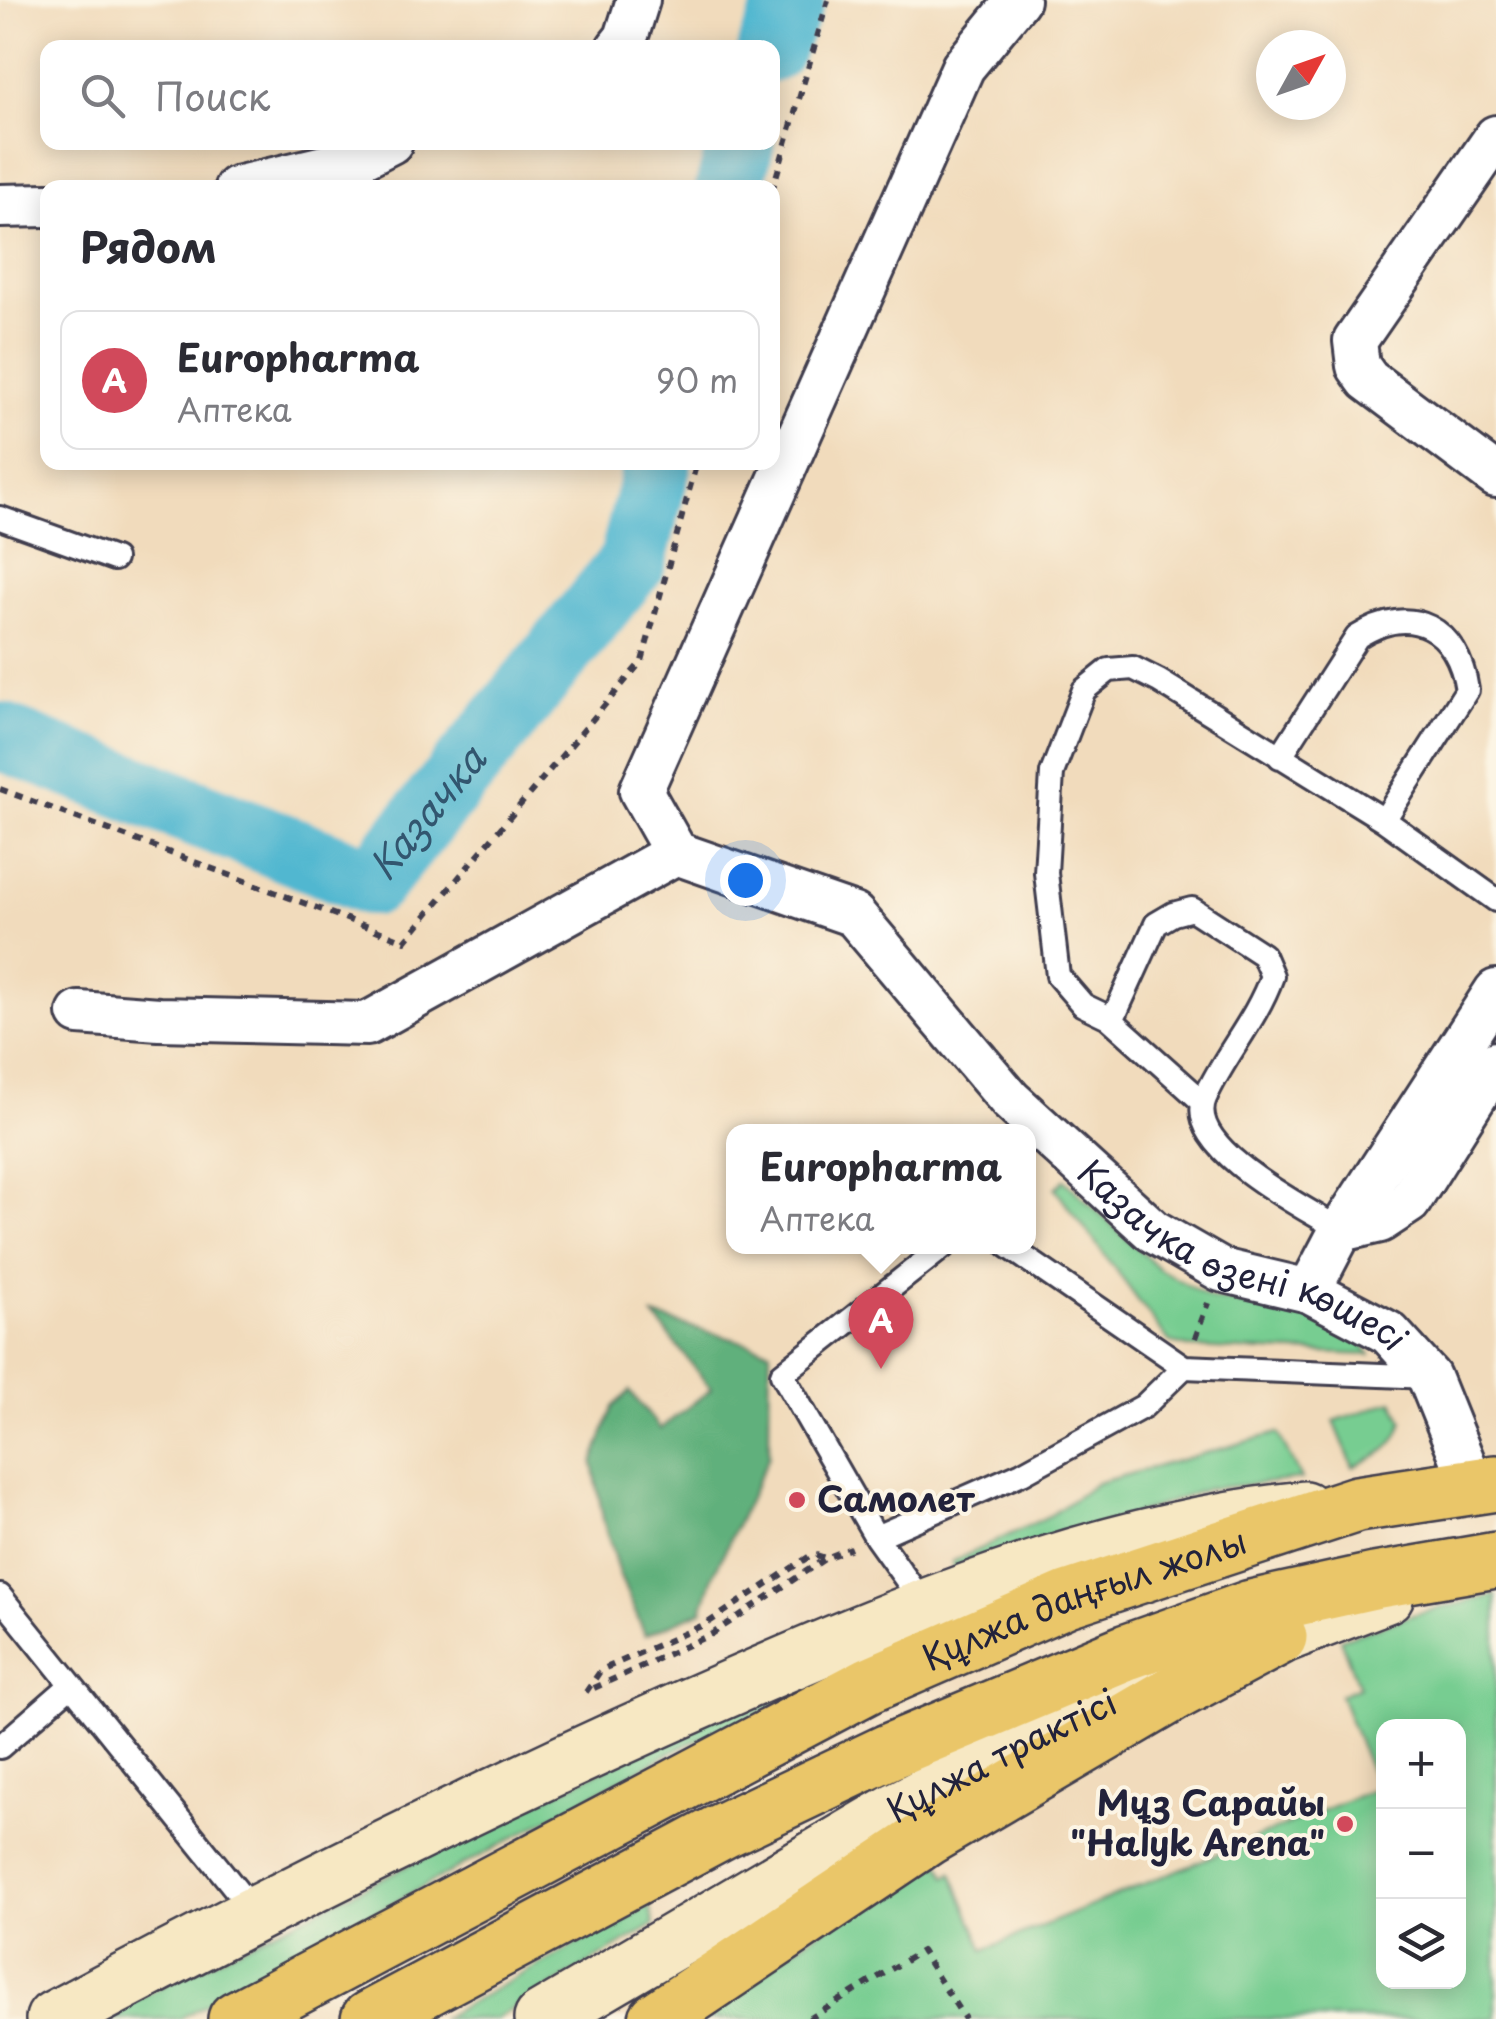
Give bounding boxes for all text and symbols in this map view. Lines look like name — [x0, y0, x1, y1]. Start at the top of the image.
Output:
north arrow — [1256, 30, 1346, 120]
search box — [40, 40, 780, 150]
text: Поиск — [155, 67, 270, 124]
icon: search — [75, 68, 130, 123]
text: Рядом — [80, 214, 217, 277]
text: Europharma — [177, 328, 420, 385]
text: A — [102, 356, 127, 404]
text: 90 m — [656, 356, 738, 404]
text: Аптека — [177, 385, 292, 433]
water label: Казачка — [354, 732, 499, 891]
your location — [720, 855, 771, 906]
popup — [726, 1124, 1036, 1254]
text: Europharma — [760, 1137, 1002, 1194]
street label: Казачка өзені көшесі — [1067, 1145, 1422, 1361]
text: Аптека — [760, 1194, 874, 1242]
pin: A — [848, 1286, 914, 1369]
place label: Самолет — [817, 1471, 975, 1524]
marker: Самолет — [786, 1489, 808, 1511]
street label: Құлжа даңғыл жолы — [913, 1513, 1253, 1683]
street label: Құлжа трактісі — [877, 1674, 1125, 1835]
map controls — [1376, 1719, 1466, 1989]
button: + — [1376, 1719, 1466, 1809]
place label: Мұз Сарайы "Halyk Arena" — [1070, 1775, 1325, 1868]
button: − — [1376, 1809, 1466, 1899]
marker: Мұз Сарайы "Halyk Arena" — [1334, 1813, 1356, 1835]
button: layers — [1376, 1899, 1466, 1989]

